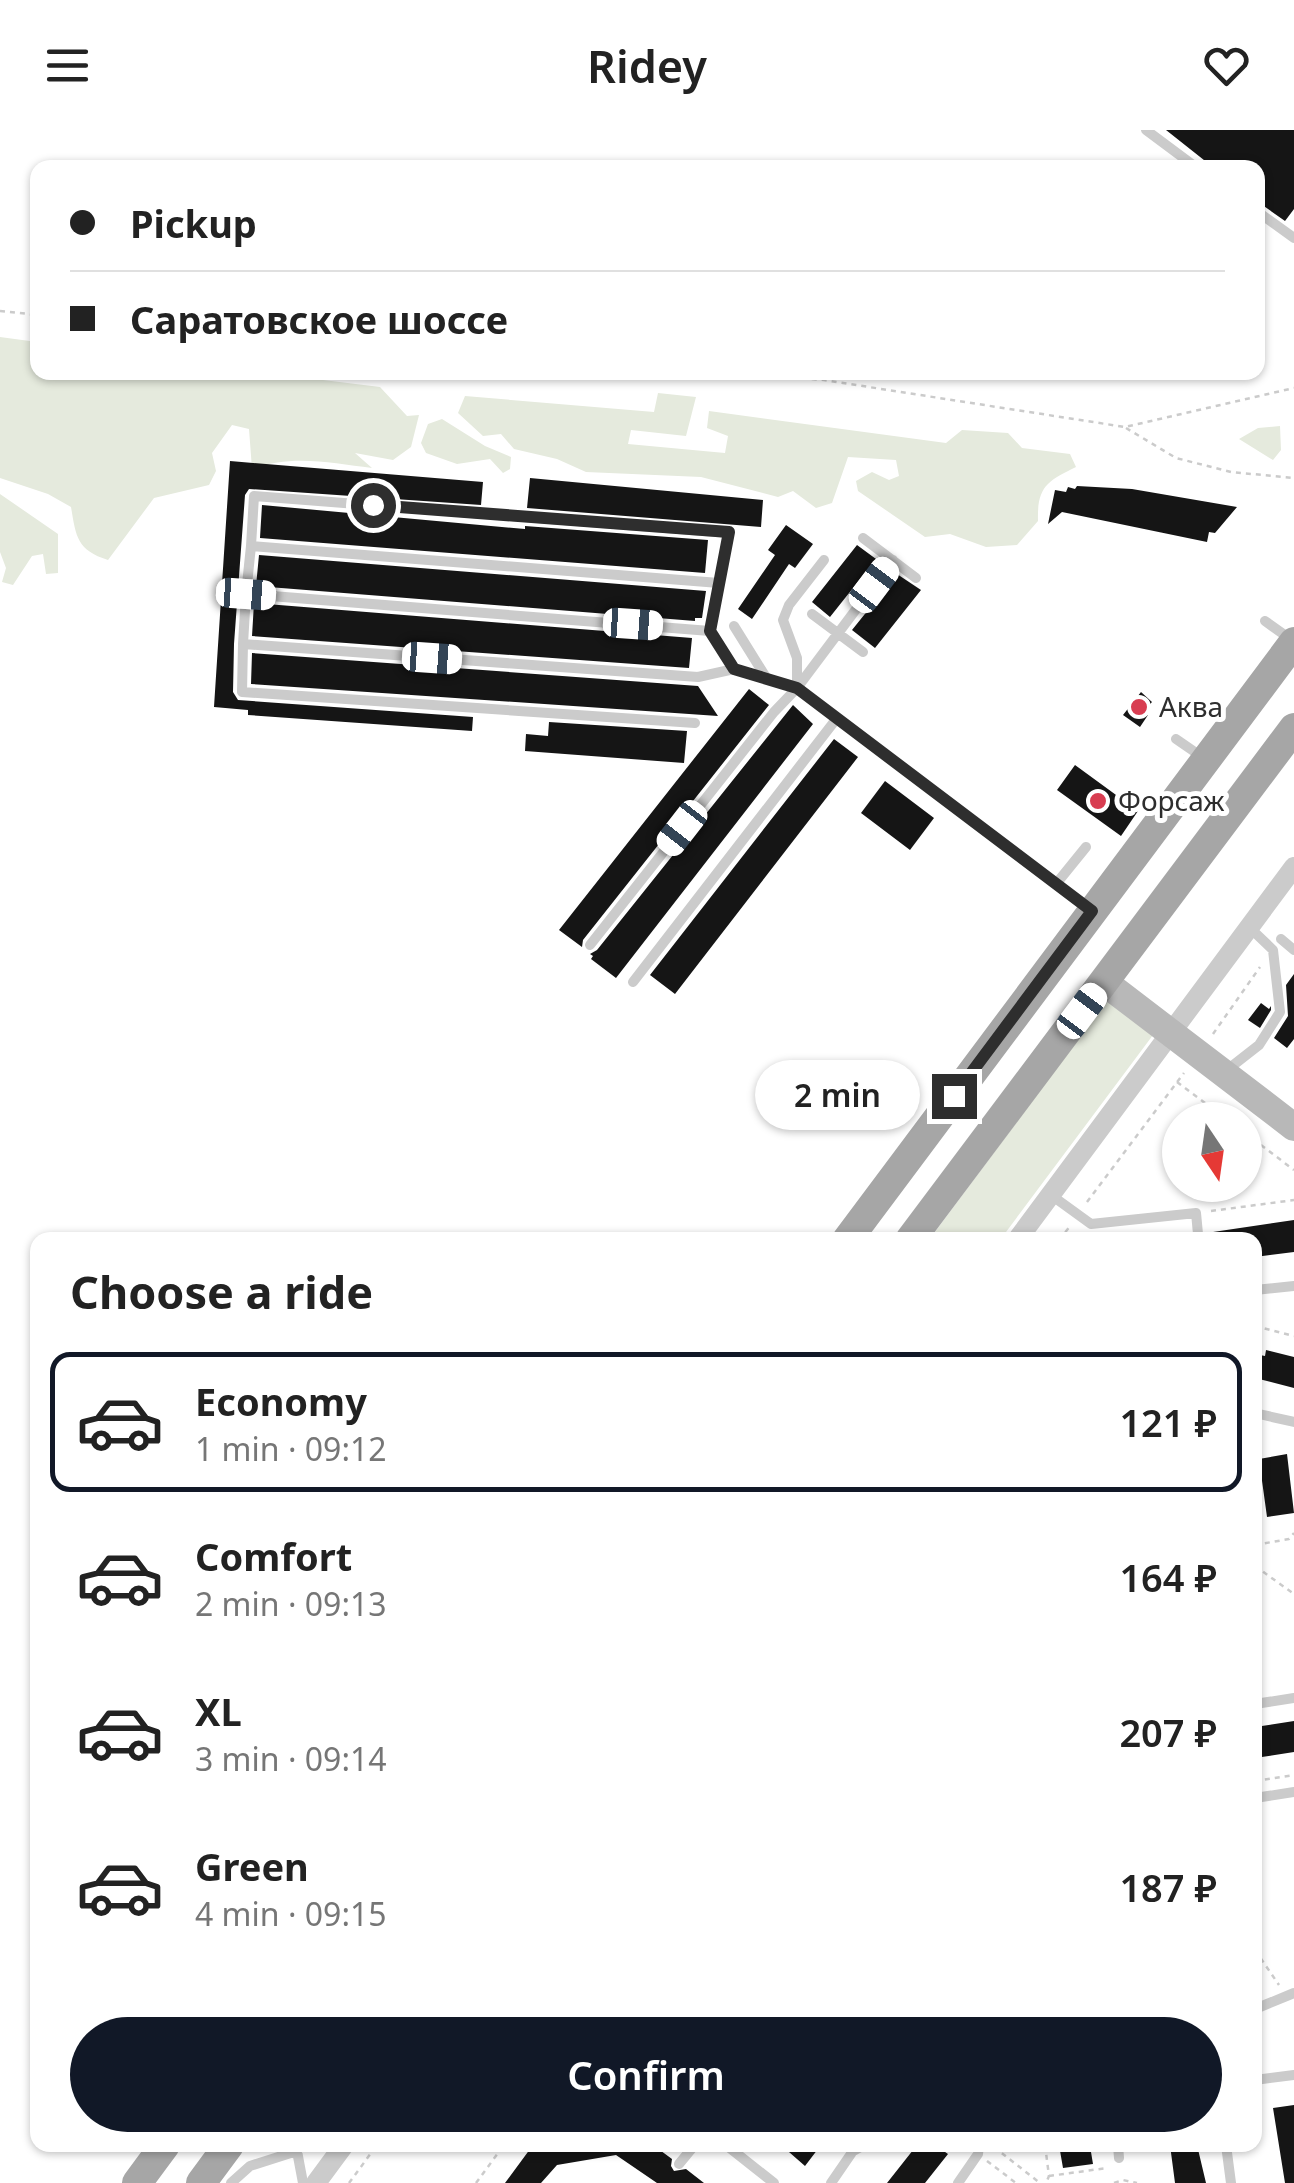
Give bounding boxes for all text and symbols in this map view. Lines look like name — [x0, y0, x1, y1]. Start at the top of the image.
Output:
text: Ridey — [587, 35, 707, 96]
icon: menu — [40, 38, 95, 93]
icon: heart — [1199, 38, 1254, 93]
text: Pickup — [130, 197, 257, 249]
text: Саратовское шоссе — [130, 293, 508, 345]
route start — [351, 483, 396, 528]
car — [844, 552, 904, 618]
car — [215, 577, 277, 611]
car — [602, 607, 664, 641]
car — [401, 641, 463, 675]
place label: Аква — [1159, 687, 1223, 725]
marker: Аква — [1128, 696, 1150, 718]
place label: Форсаж — [1118, 781, 1225, 819]
marker: Форсаж — [1087, 790, 1109, 812]
car — [652, 795, 712, 861]
car — [1052, 978, 1112, 1044]
callout: 2 min — [754, 1061, 919, 1131]
text: 2 min — [794, 1073, 881, 1116]
route end — [932, 1074, 977, 1119]
north arrow — [1162, 1102, 1262, 1202]
map controls — [1162, 1102, 1262, 1202]
text: Choose a ride — [70, 1261, 373, 1322]
text: Economy — [195, 1375, 367, 1427]
icon: car — [75, 1377, 165, 1467]
text: 121 ₽ — [1119, 1396, 1217, 1448]
text: 1 min · 09:12 — [195, 1427, 387, 1470]
text: Comfort — [195, 1530, 352, 1582]
icon: car — [75, 1532, 165, 1622]
text: 164 ₽ — [1119, 1551, 1217, 1603]
text: 2 min · 09:13 — [195, 1582, 387, 1625]
text: XL — [195, 1685, 242, 1737]
icon: car — [75, 1687, 165, 1777]
text: 207 ₽ — [1119, 1706, 1217, 1758]
text: 3 min · 09:14 — [195, 1737, 387, 1780]
text: Green — [195, 1840, 309, 1892]
icon: car — [75, 1842, 165, 1932]
text: 187 ₽ — [1119, 1861, 1217, 1913]
text: 4 min · 09:15 — [195, 1892, 387, 1935]
button: Confirm — [70, 2017, 1222, 2132]

